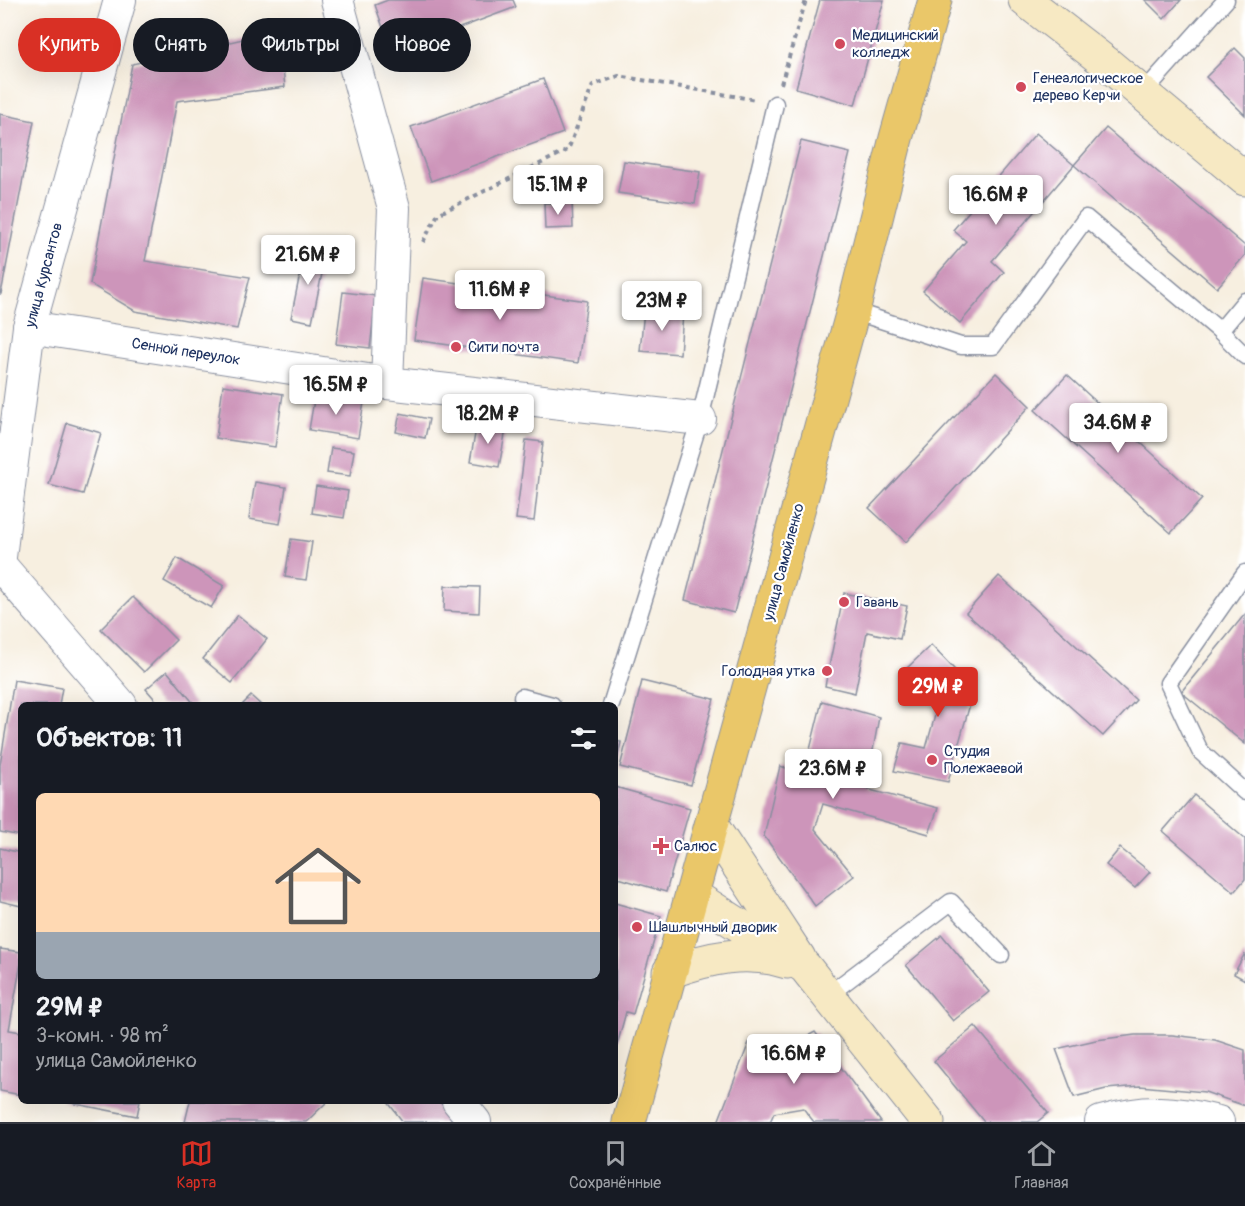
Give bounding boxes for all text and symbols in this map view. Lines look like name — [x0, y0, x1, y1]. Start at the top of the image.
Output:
chip: Купить — [18, 18, 121, 72]
chip: Снять — [133, 18, 229, 72]
chip: Фильтры — [241, 18, 361, 72]
chip: Новое — [373, 18, 471, 72]
place label: Медицинский колледж — [852, 26, 939, 62]
marker: Медицинский колледж — [833, 37, 847, 51]
place label: Генеалогическое дерево Керчи — [1033, 69, 1144, 105]
marker: Генеалогическое дерево Керчи — [1014, 80, 1028, 94]
pin: 15.1M ₽ — [503, 165, 613, 216]
text: 15.1M ₽ — [527, 172, 589, 197]
pin: 16.6M ₽ — [941, 175, 1051, 226]
text: 16.6M ₽ — [963, 182, 1029, 207]
street label: улица Курсантов — [21, 221, 67, 330]
pin: 21.6M ₽ — [253, 235, 363, 286]
text: 21.6M ₽ — [275, 242, 341, 267]
pin: 11.6M ₽ — [445, 270, 555, 321]
text: 11.6M ₽ — [469, 277, 531, 302]
pin: 23M ₽ — [620, 281, 704, 332]
text: 23M ₽ — [636, 288, 688, 313]
street label: Сенной переулок — [130, 334, 242, 370]
place label: Сити почта — [468, 338, 539, 357]
marker: Сити почта — [449, 340, 463, 354]
pin: 16.5M ₽ — [281, 365, 391, 416]
text: 16.5M ₽ — [303, 372, 369, 397]
pin: 18.2M ₽ — [433, 394, 543, 445]
text: 18.2M ₽ — [456, 401, 520, 426]
pin: 34.6M ₽ — [1063, 403, 1173, 454]
text: 34.6M ₽ — [1083, 410, 1153, 435]
street label: улица Самойленко — [759, 501, 809, 624]
place label: Гавань — [856, 593, 899, 612]
marker: Гавань — [837, 595, 851, 609]
place label: Голодная утка — [721, 662, 815, 681]
marker: Голодная утка — [820, 664, 834, 678]
pin: 29M ₽ — [896, 667, 980, 718]
text: 29M ₽ — [912, 674, 964, 699]
text: Объектов: 11 — [36, 722, 182, 754]
icon: filters — [567, 722, 600, 755]
place label: Студия Полежаевой — [944, 742, 1023, 778]
pin: 23.6M ₽ — [778, 749, 888, 800]
marker: Студия Полежаевой — [925, 753, 939, 767]
text: 23.6M ₽ — [799, 756, 867, 781]
icon: home — [264, 832, 372, 940]
marker: Салюс — [652, 837, 670, 855]
place label: Салюс — [674, 837, 718, 856]
place label: Шашлычный дворик — [649, 918, 778, 937]
marker: Шашлычный дворик — [630, 920, 644, 934]
text: 29M ₽ — [36, 991, 104, 1023]
text: 3-комн. · 98 m² — [36, 1023, 169, 1048]
pin: 16.6M ₽ — [739, 1034, 849, 1085]
text: 16.6M ₽ — [761, 1041, 827, 1066]
text: улица Самойленко — [36, 1048, 197, 1073]
tab: Карта — [176, 1137, 216, 1193]
tab: Сохранённые — [569, 1137, 661, 1193]
tab: Главная — [1014, 1137, 1069, 1193]

